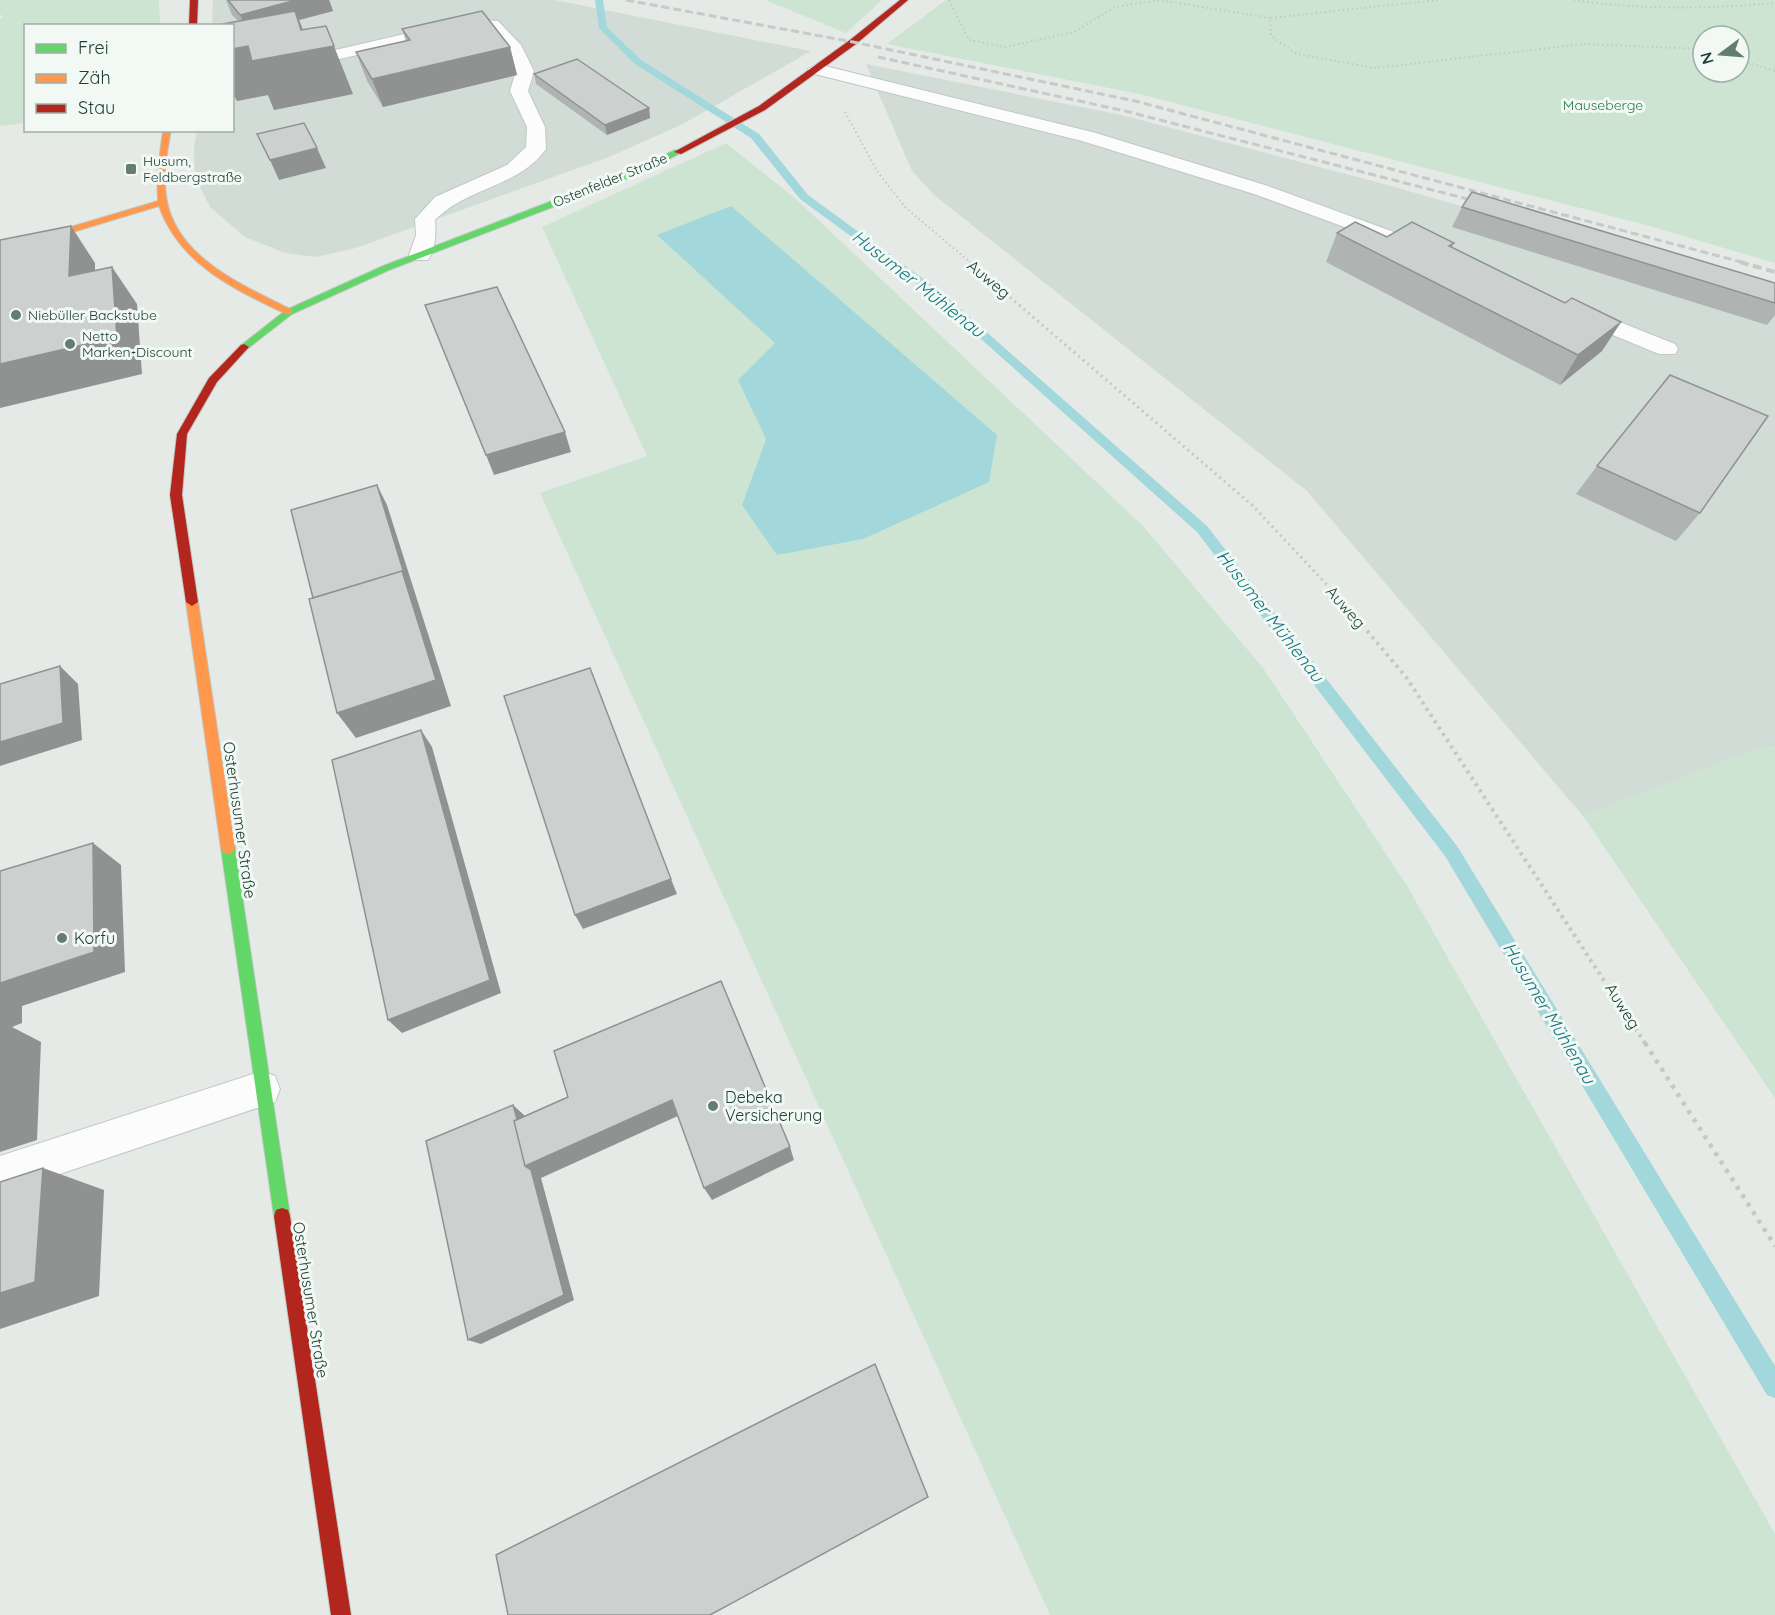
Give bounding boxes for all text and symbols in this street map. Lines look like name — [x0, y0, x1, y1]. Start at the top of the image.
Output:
legend — [24, 24, 234, 132]
north arrow — [1691, 24, 1751, 84]
text: Frei — [78, 36, 109, 59]
text: N — [1695, 50, 1718, 67]
text: Zäh — [78, 66, 111, 89]
text: Stau — [78, 96, 115, 119]
park label: Mauseberge — [1563, 96, 1643, 114]
street label: Ostenfelder Straße — [550, 149, 670, 211]
place label: Husum, Feldbergstraße — [143, 152, 242, 186]
marker: Husum, Feldbergstraße — [124, 162, 138, 176]
water label: Husumer Mühlenau — [848, 225, 990, 343]
street label: Auweg — [963, 255, 1015, 303]
place label: Niebüller Backstube — [28, 306, 157, 324]
marker: Niebüller Backstube — [9, 308, 23, 322]
place label: Netto Marken-Discount — [82, 327, 192, 361]
marker: Netto Marken-Discount — [63, 337, 77, 351]
water label: Husumer Mühlenau — [1212, 545, 1330, 688]
street label: Auweg — [1322, 581, 1370, 633]
street label: Osterhusumer Straße — [219, 740, 261, 900]
place label: Korfu — [74, 928, 115, 948]
marker: Korfu — [55, 931, 69, 945]
water label: Husumer Mühlenau — [1498, 938, 1602, 1089]
street label: Auweg — [1601, 979, 1645, 1033]
place label: Debeka Versicherung — [725, 1087, 822, 1125]
marker: Debeka Versicherung — [706, 1099, 720, 1113]
street label: Osterhusumer Straße — [289, 1220, 333, 1380]

